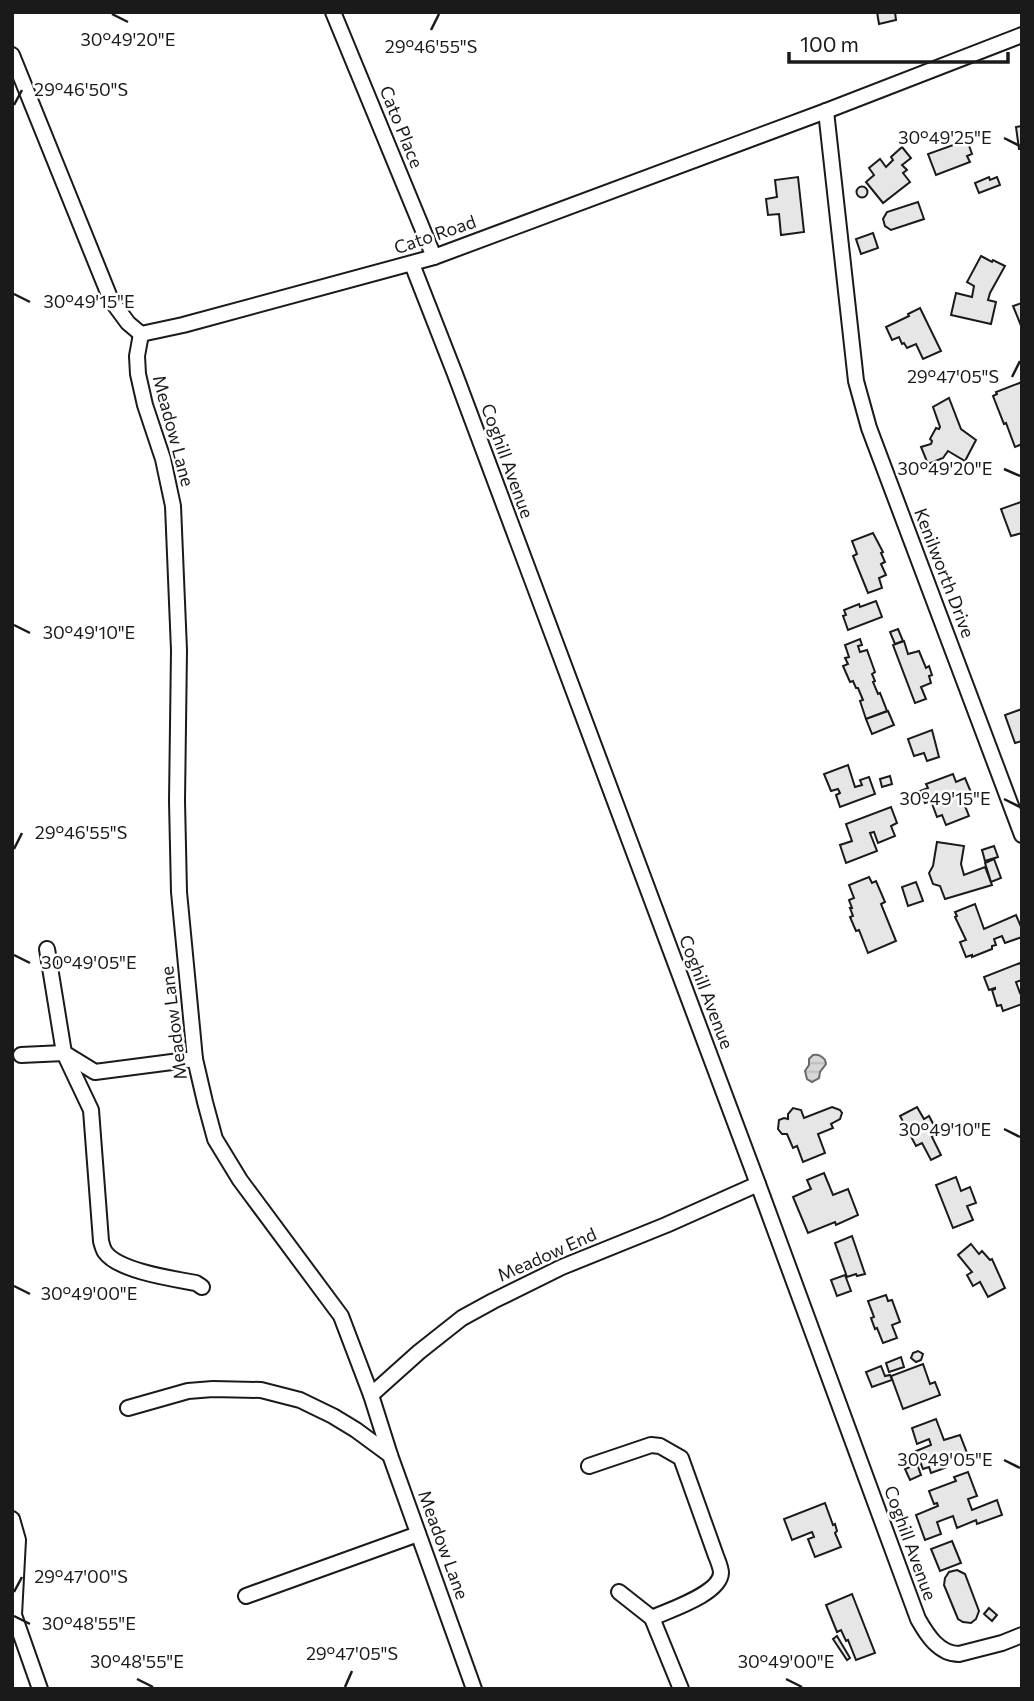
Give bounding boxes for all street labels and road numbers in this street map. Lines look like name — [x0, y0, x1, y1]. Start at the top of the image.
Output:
street label: Cato Place — [375, 82, 428, 171]
street label: Cato Road — [391, 210, 479, 258]
street label: Meadow Lane — [149, 373, 199, 489]
street label: Coghill Avenue — [477, 400, 539, 521]
street label: Kenilworth Drive — [910, 505, 980, 641]
street label: Coghill Avenue — [675, 932, 739, 1052]
street label: Meadow Lane — [155, 965, 191, 1081]
street label: Meadow End — [494, 1222, 600, 1286]
street label: Coghill Avenue — [880, 1482, 942, 1603]
street label: Meadow Lane — [414, 1487, 474, 1602]

